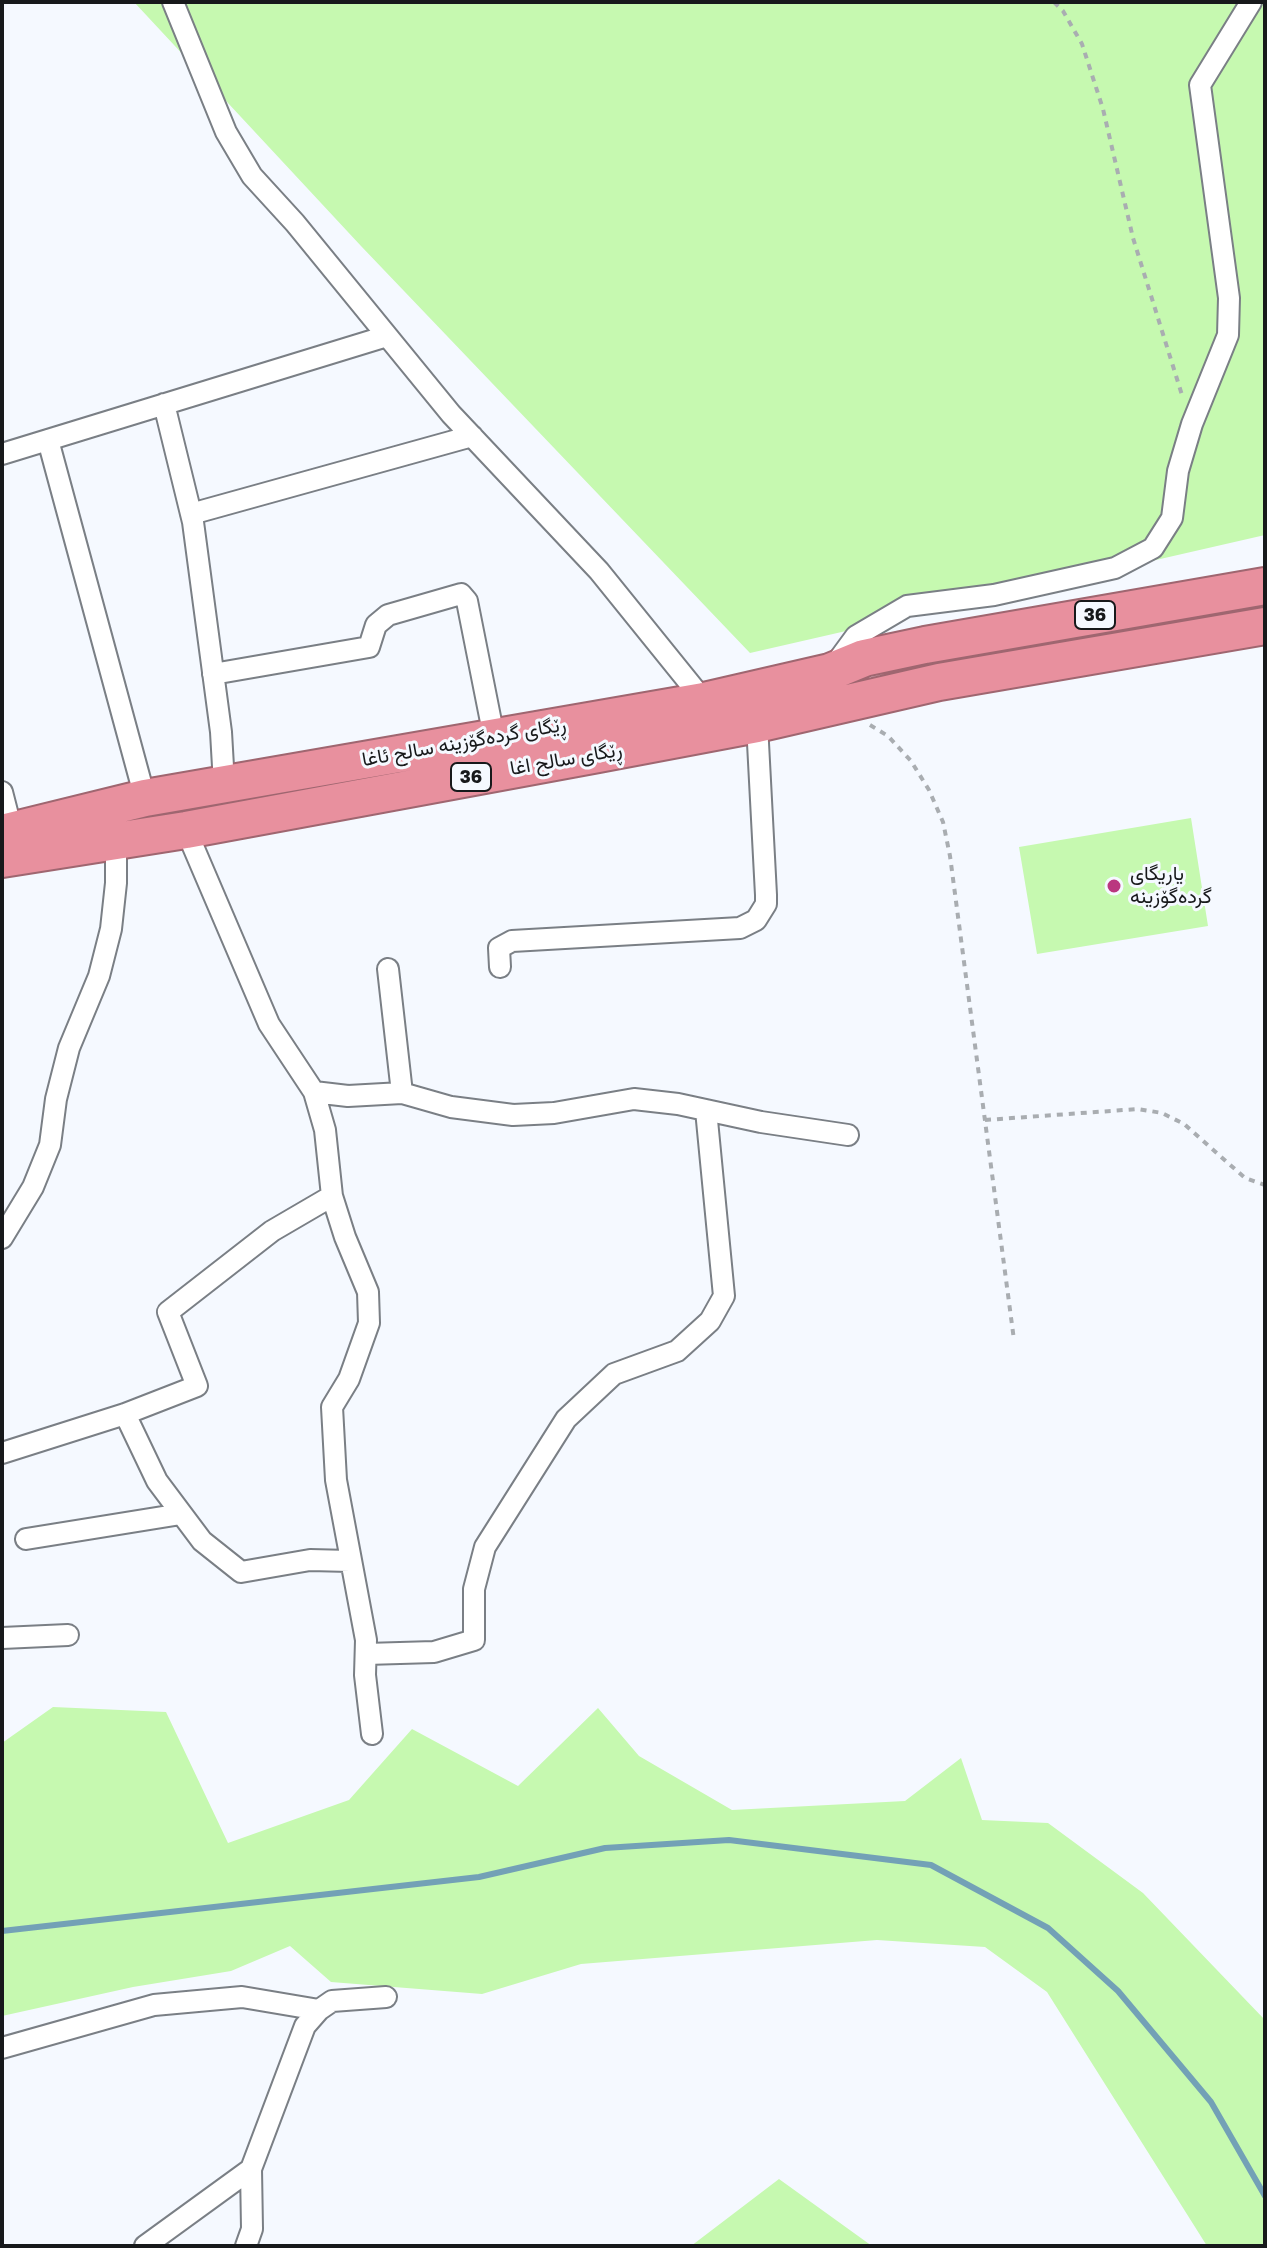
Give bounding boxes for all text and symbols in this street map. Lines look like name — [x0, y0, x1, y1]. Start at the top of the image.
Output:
road number: 36 — [1075, 601, 1115, 629]
street label: ڕێگای گردەگۆزینە سالح ئاغا — [360, 712, 568, 772]
street label: ڕێگای سالح اغا — [508, 737, 624, 781]
road number: 36 — [451, 763, 491, 791]
place label: یاریگای گردەگۆزینە — [1130, 862, 1212, 909]
marker: یاریگای گردەگۆزینە — [1105, 877, 1123, 895]

